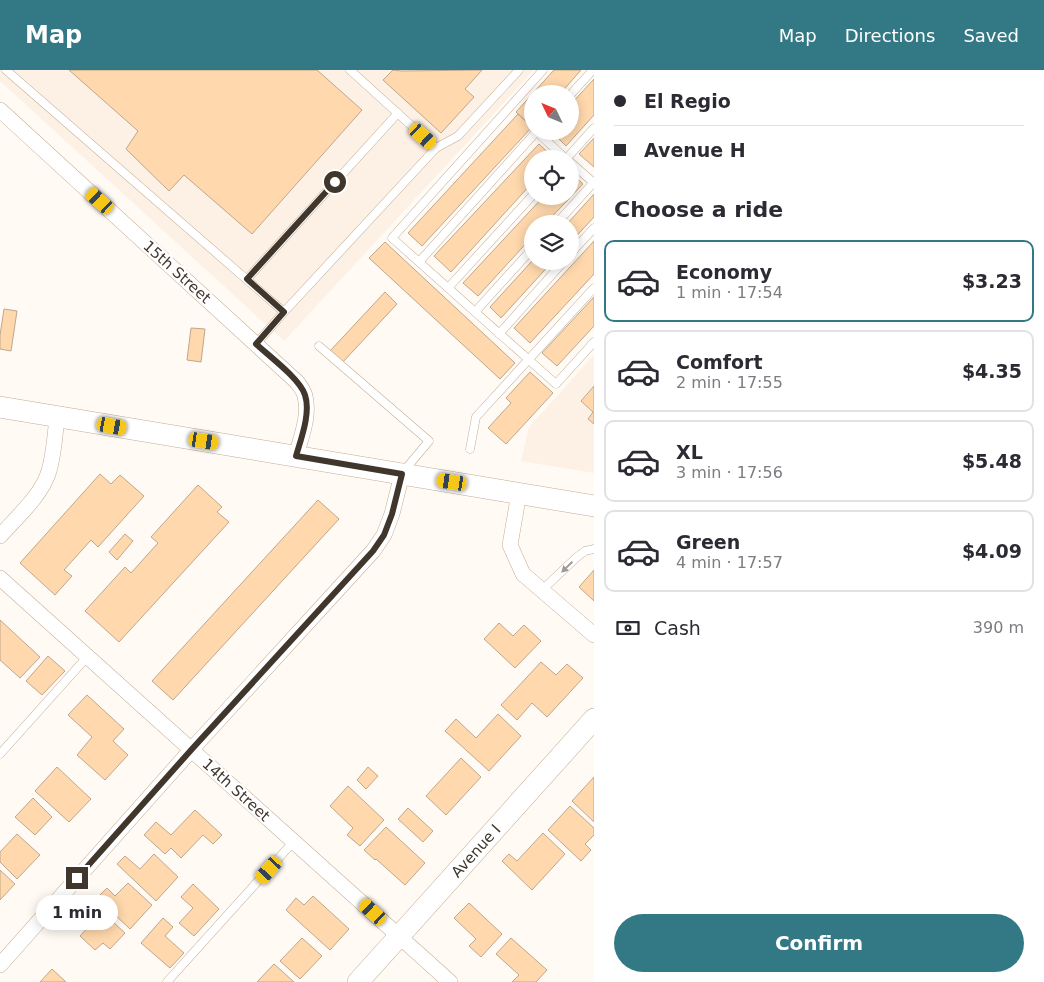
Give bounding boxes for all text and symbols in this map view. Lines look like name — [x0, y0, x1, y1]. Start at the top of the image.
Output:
text: Map — [25, 21, 82, 49]
text: Map — [779, 25, 817, 46]
text: Directions — [845, 25, 935, 46]
text: Saved — [963, 25, 1019, 46]
north arrow — [524, 85, 579, 140]
map controls — [524, 85, 579, 270]
text: El Regio — [644, 90, 731, 112]
car — [406, 120, 439, 152]
text: Avenue H — [644, 139, 746, 161]
button: locate — [524, 150, 579, 205]
route start — [324, 171, 346, 193]
car — [83, 185, 116, 217]
text: Choose a ride — [614, 197, 783, 222]
button: layers — [524, 215, 579, 270]
street label: 15th Street — [139, 237, 215, 307]
icon: car — [616, 259, 661, 304]
text: Economy — [676, 261, 772, 283]
text: $3.23 — [962, 270, 1022, 292]
text: 1 min · 17:54 — [676, 283, 783, 302]
icon: car — [616, 349, 661, 394]
text: Comfort — [676, 351, 763, 373]
text: $4.35 — [962, 360, 1022, 382]
text: 2 min · 17:55 — [676, 373, 783, 392]
car — [95, 416, 128, 436]
car — [188, 431, 219, 451]
icon: car — [616, 439, 661, 484]
text: XL — [676, 441, 703, 463]
text: $5.48 — [962, 450, 1022, 472]
text: 3 min · 17:56 — [676, 463, 783, 482]
car — [436, 472, 467, 492]
icon: car — [616, 529, 661, 574]
text: Green — [676, 531, 740, 553]
text: $4.09 — [962, 540, 1022, 562]
text: 4 min · 17:57 — [676, 553, 783, 572]
one-way arrow — [561, 561, 573, 573]
icon: cash — [614, 614, 642, 642]
text: Cash — [654, 617, 701, 639]
text: 390 m — [973, 618, 1024, 637]
street label: 14th Street — [198, 755, 274, 825]
street label: Avenue I — [448, 821, 504, 881]
car — [253, 854, 284, 886]
route end — [66, 867, 88, 889]
callout: 1 min — [36, 896, 118, 930]
car — [356, 896, 389, 928]
text: 1 min — [52, 903, 102, 922]
button: Confirm — [614, 914, 1024, 972]

